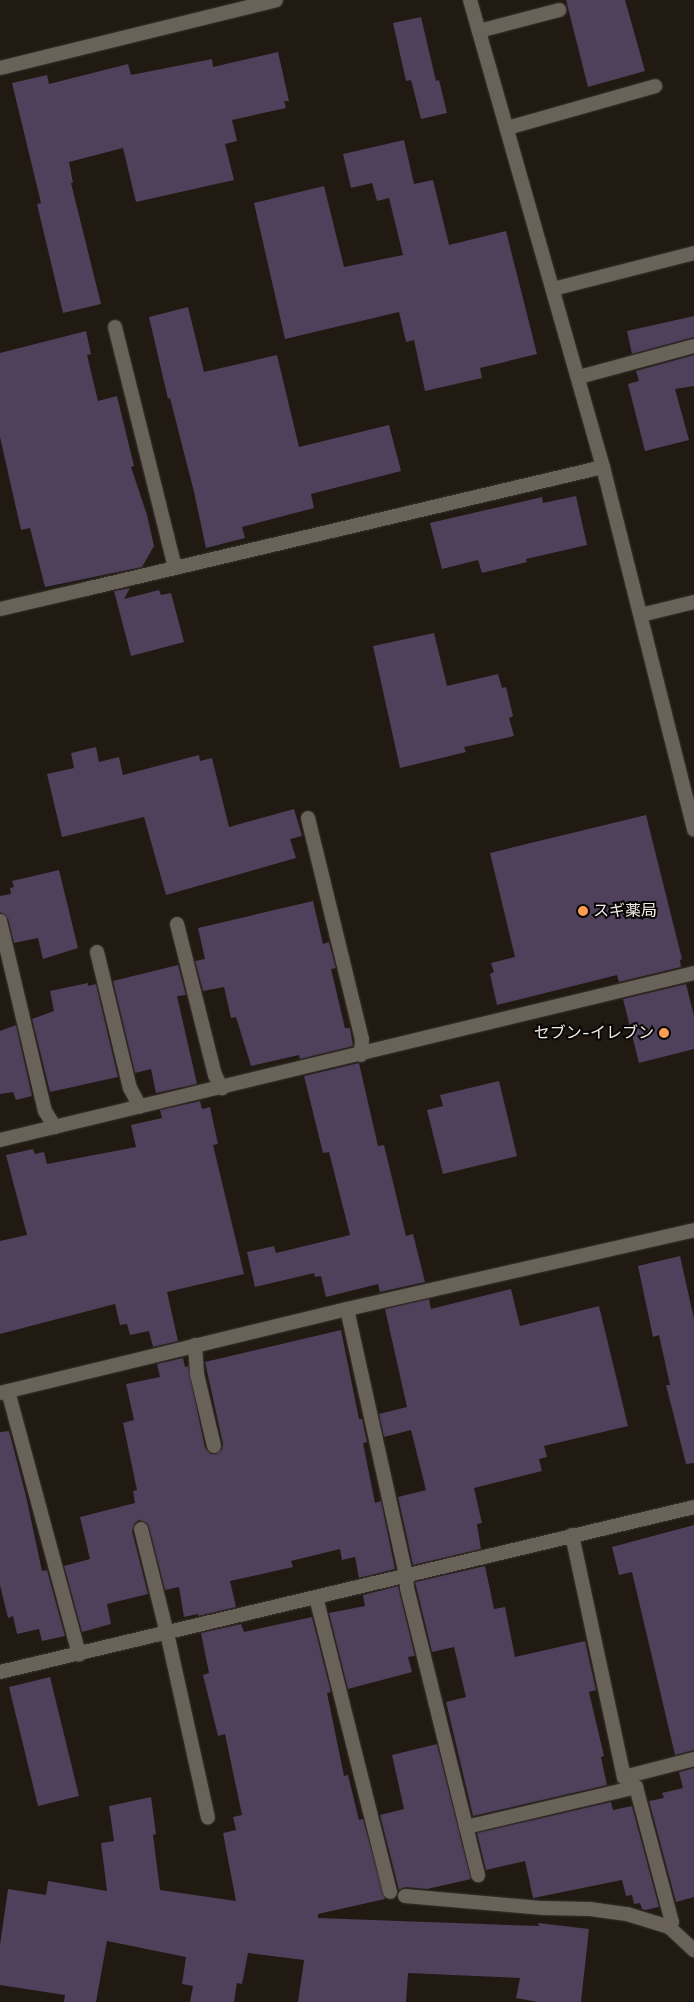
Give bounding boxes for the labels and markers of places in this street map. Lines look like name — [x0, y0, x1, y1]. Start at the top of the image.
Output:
place label: スギ薬局 — [593, 901, 657, 921]
marker: スギ薬局 — [577, 905, 589, 917]
place label: セブン-イレブン — [534, 1023, 654, 1043]
marker: セブン-イレブン — [658, 1027, 670, 1039]

